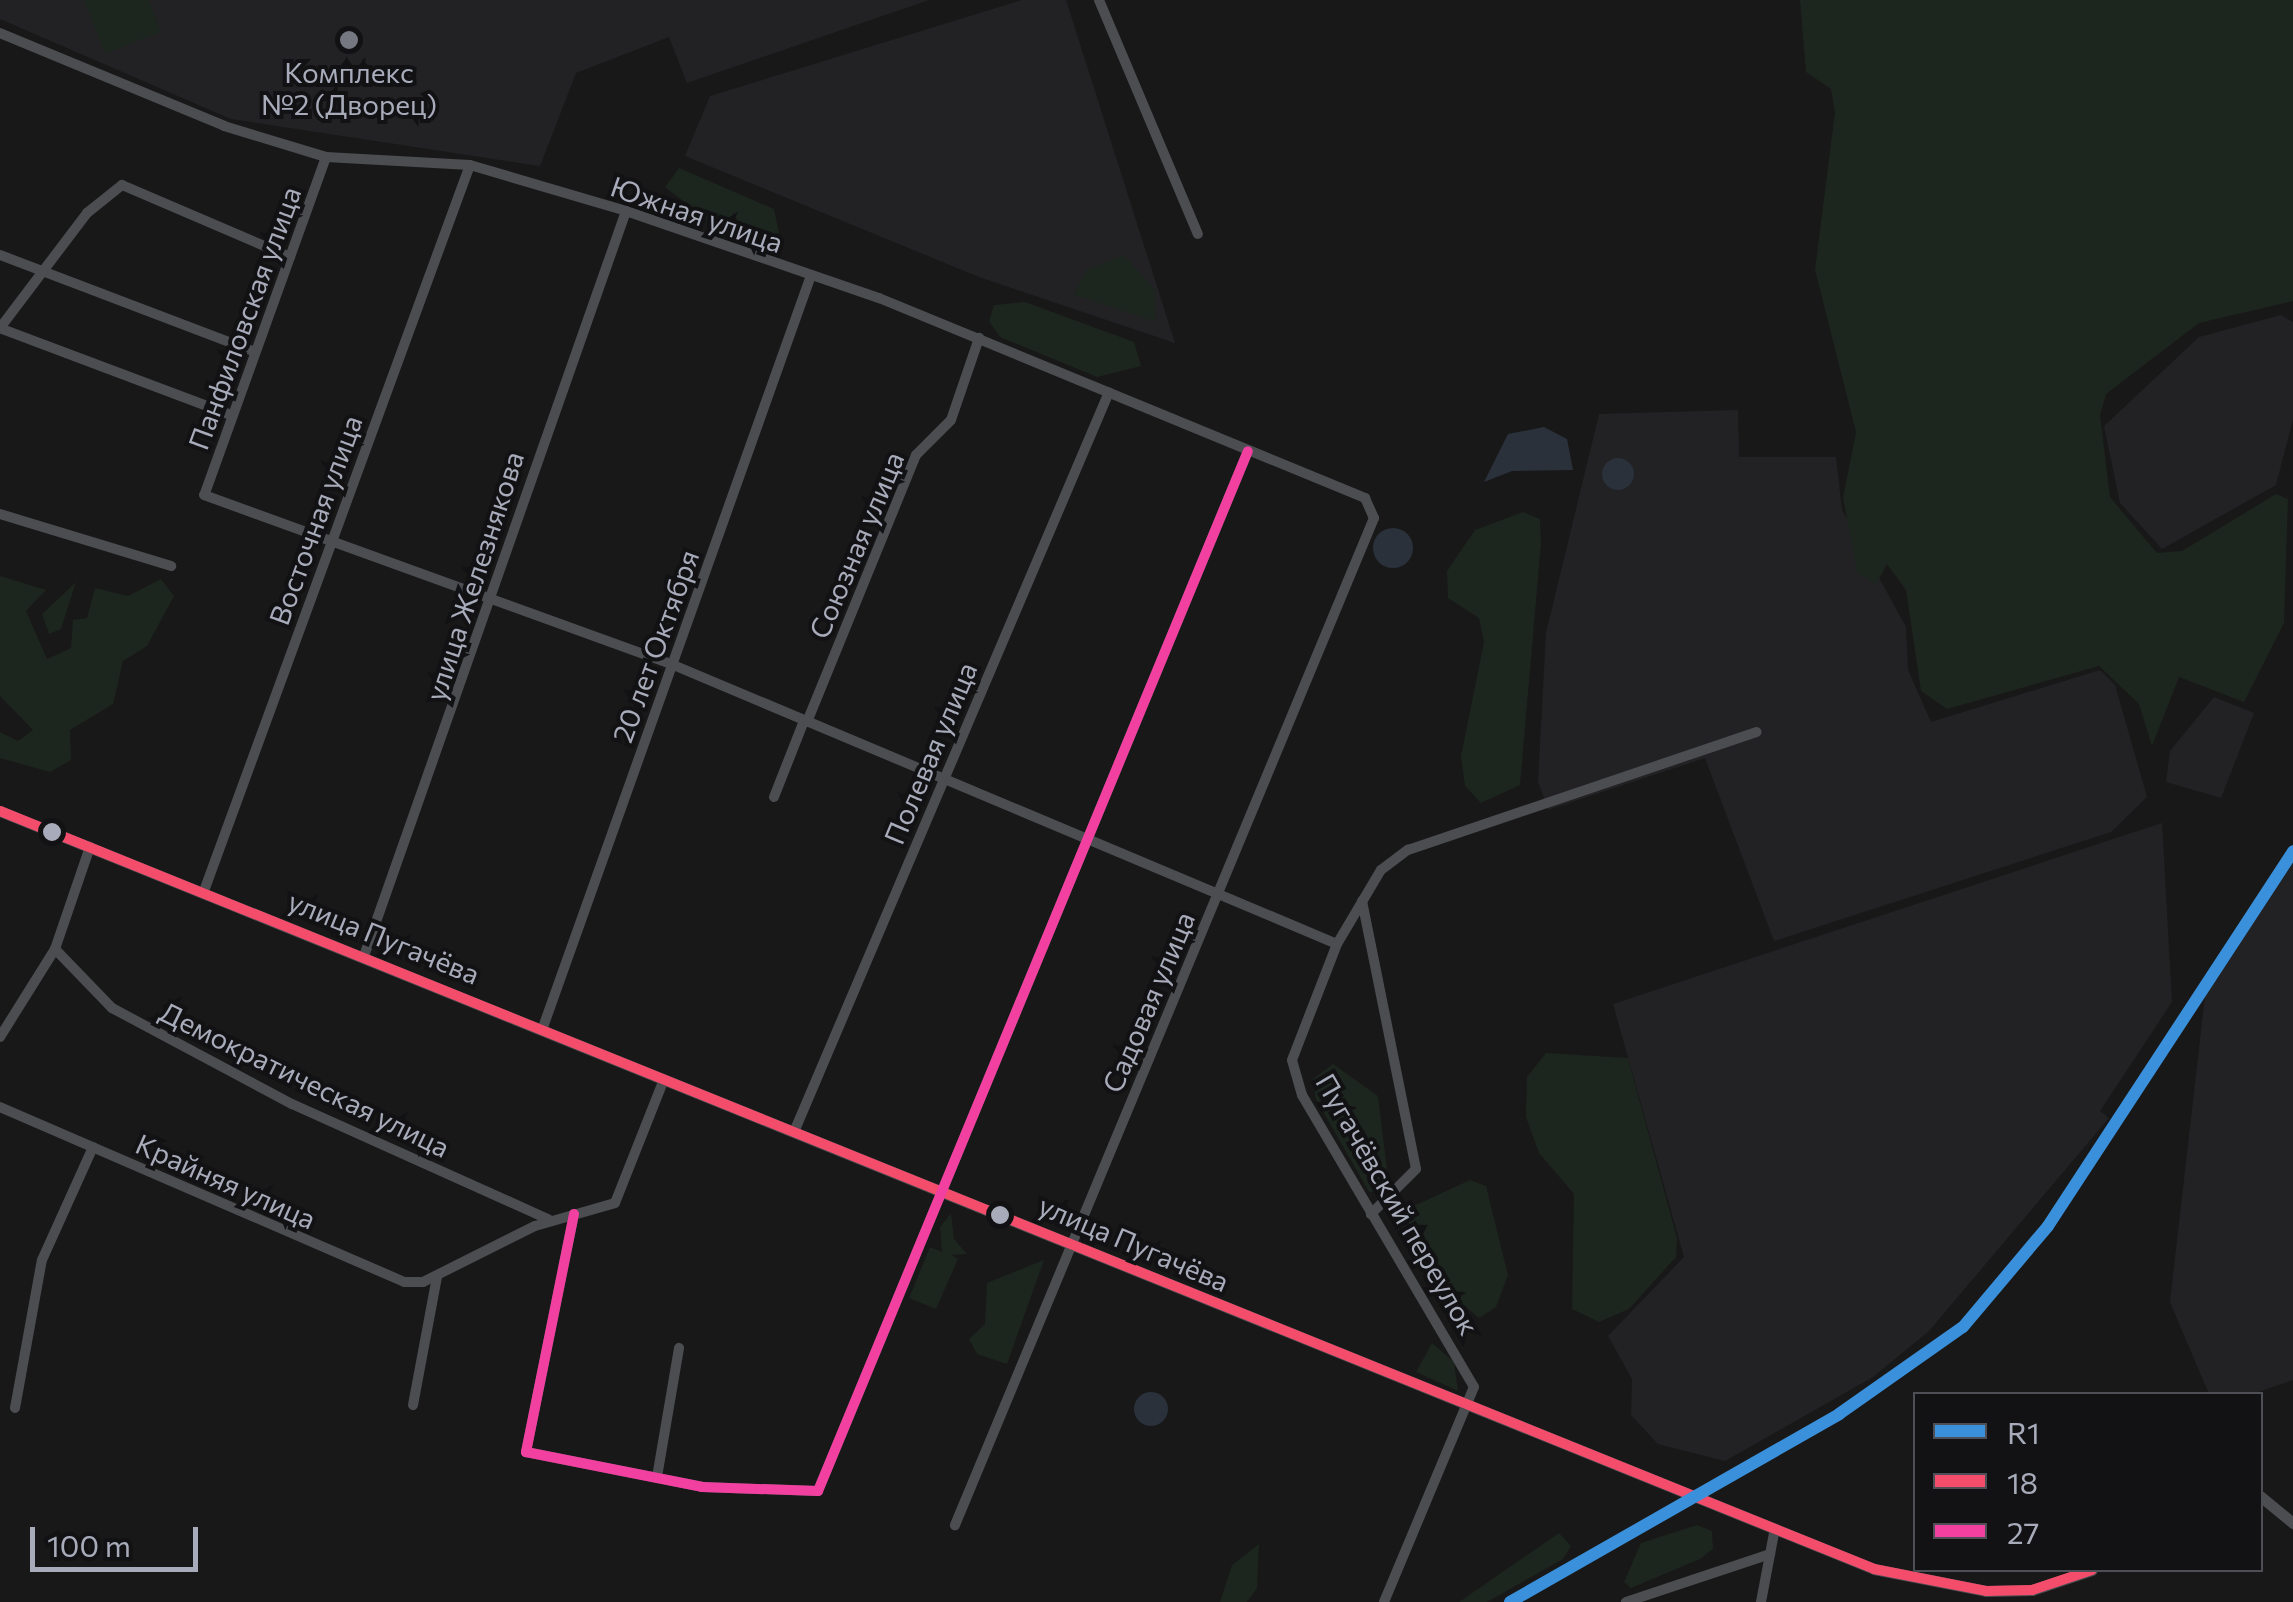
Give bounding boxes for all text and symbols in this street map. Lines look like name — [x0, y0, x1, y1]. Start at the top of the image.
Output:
marker: Комплекс №2 (Дворец) — [338, 29, 360, 51]
place label: Комплекс №2 (Дворец) — [261, 55, 437, 121]
street label: Южная улица — [607, 169, 787, 259]
street label: Панфиловская улица — [181, 182, 307, 454]
street label: Восточная улица — [262, 411, 368, 629]
street label: улица Железнякова — [418, 447, 530, 705]
street label: Союзная улица — [802, 447, 910, 643]
street label: 20 лет Октября — [605, 545, 705, 747]
street label: Полевая улица — [877, 657, 983, 849]
unlabelled marker — [42, 822, 62, 842]
street label: улица Пугачёва — [284, 883, 484, 991]
street label: Садовая улица — [1095, 907, 1201, 1097]
street label: Демократическая улица — [155, 994, 455, 1164]
street label: Пугачёвский переулок — [1309, 1067, 1487, 1341]
street label: Крайняя улица — [131, 1126, 321, 1236]
street label: улица Пугачёва — [1034, 1188, 1234, 1298]
unlabelled marker — [990, 1205, 1010, 1225]
legend — [1913, 1392, 2263, 1572]
text: R1 — [2007, 1413, 2040, 1450]
text: 18 — [2007, 1463, 2038, 1500]
scale bar — [35, 1507, 202, 1569]
text: 27 — [2007, 1513, 2039, 1550]
text: 100 m — [47, 1526, 131, 1563]

